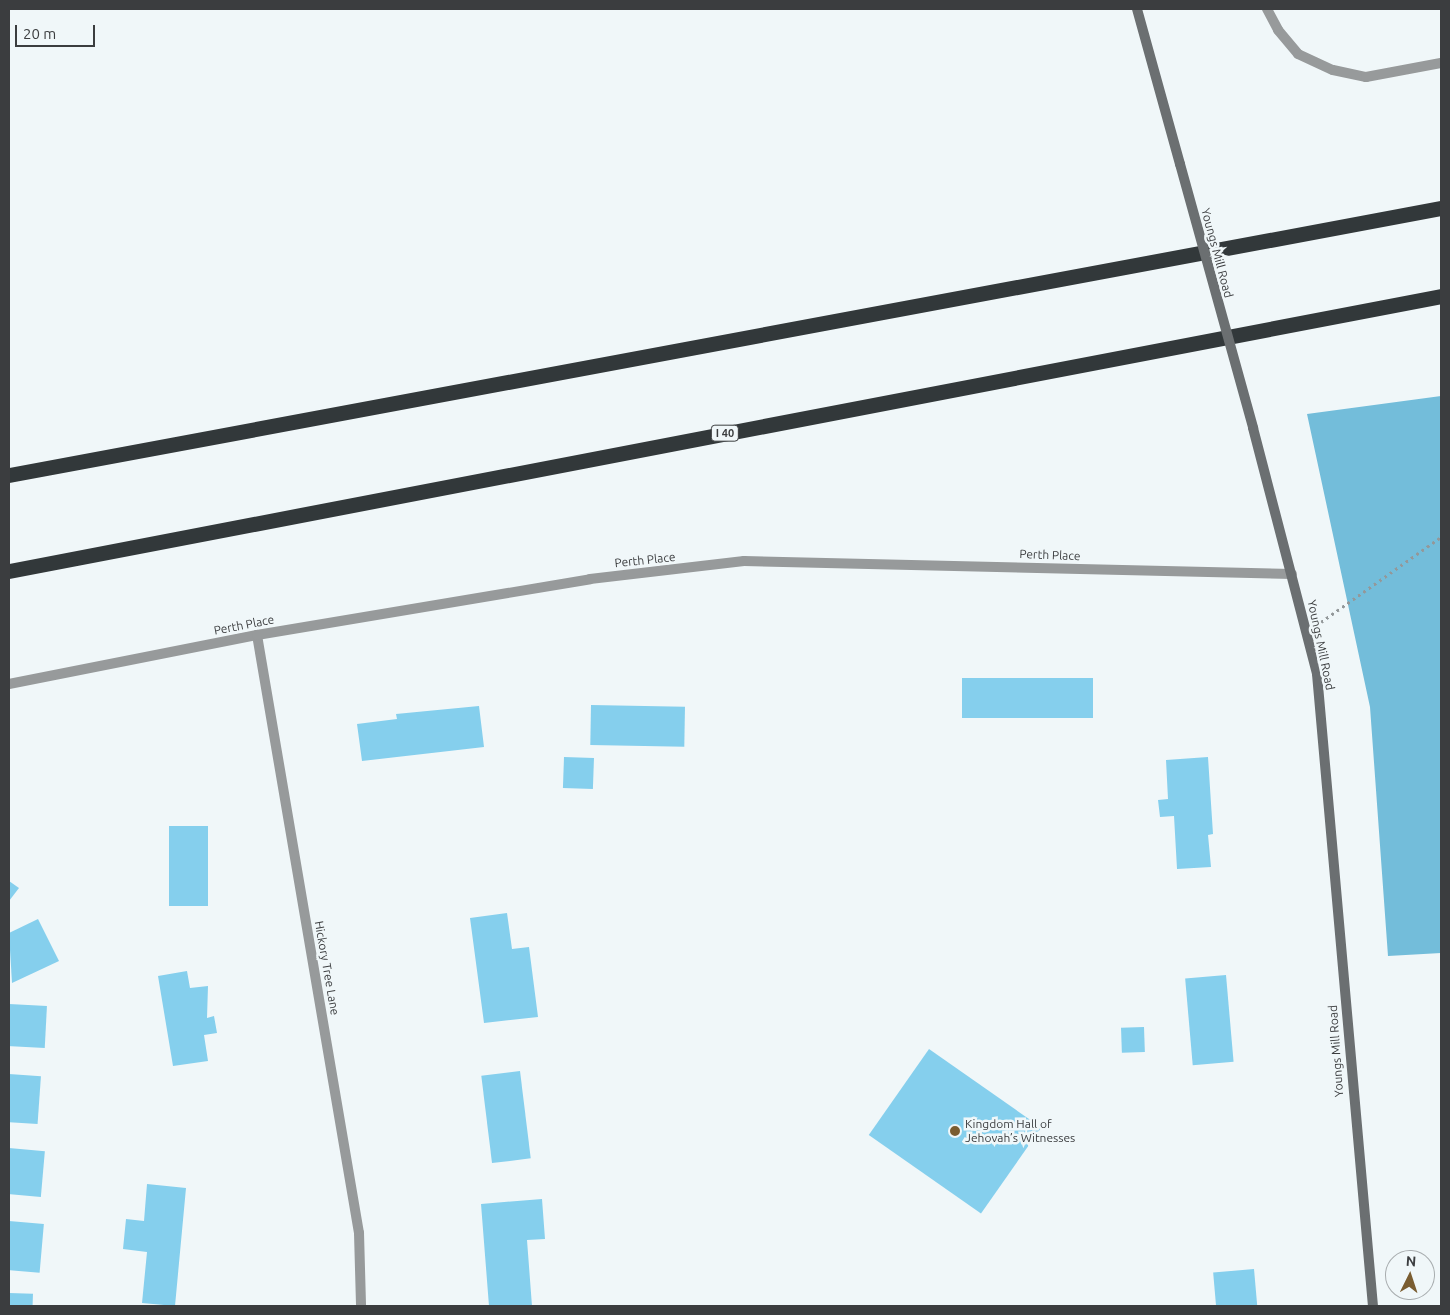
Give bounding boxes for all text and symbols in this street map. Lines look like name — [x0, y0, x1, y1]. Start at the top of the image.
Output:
scale bar — [18, 15, 98, 47]
text: 20 m — [23, 25, 56, 42]
street label: Youngs Mill Road — [1198, 207, 1236, 299]
road number: I 40 — [710, 424, 740, 442]
street label: Perth Place — [1019, 547, 1081, 563]
street label: Perth Place — [614, 550, 676, 570]
street label: Youngs Mill Road — [1304, 598, 1338, 692]
street label: Perth Place — [213, 612, 275, 638]
street label: Hickory Tree Lane — [312, 920, 342, 1016]
street label: Youngs Mill Road — [1326, 1005, 1346, 1097]
place label: Kingdom Hall of Jehovah’s Witnesses — [965, 1117, 1075, 1145]
marker: Kingdom Hall of Jehovah’s Witnesses — [949, 1125, 961, 1137]
north arrow — [1385, 1250, 1435, 1300]
text: N — [1405, 1253, 1417, 1269]

